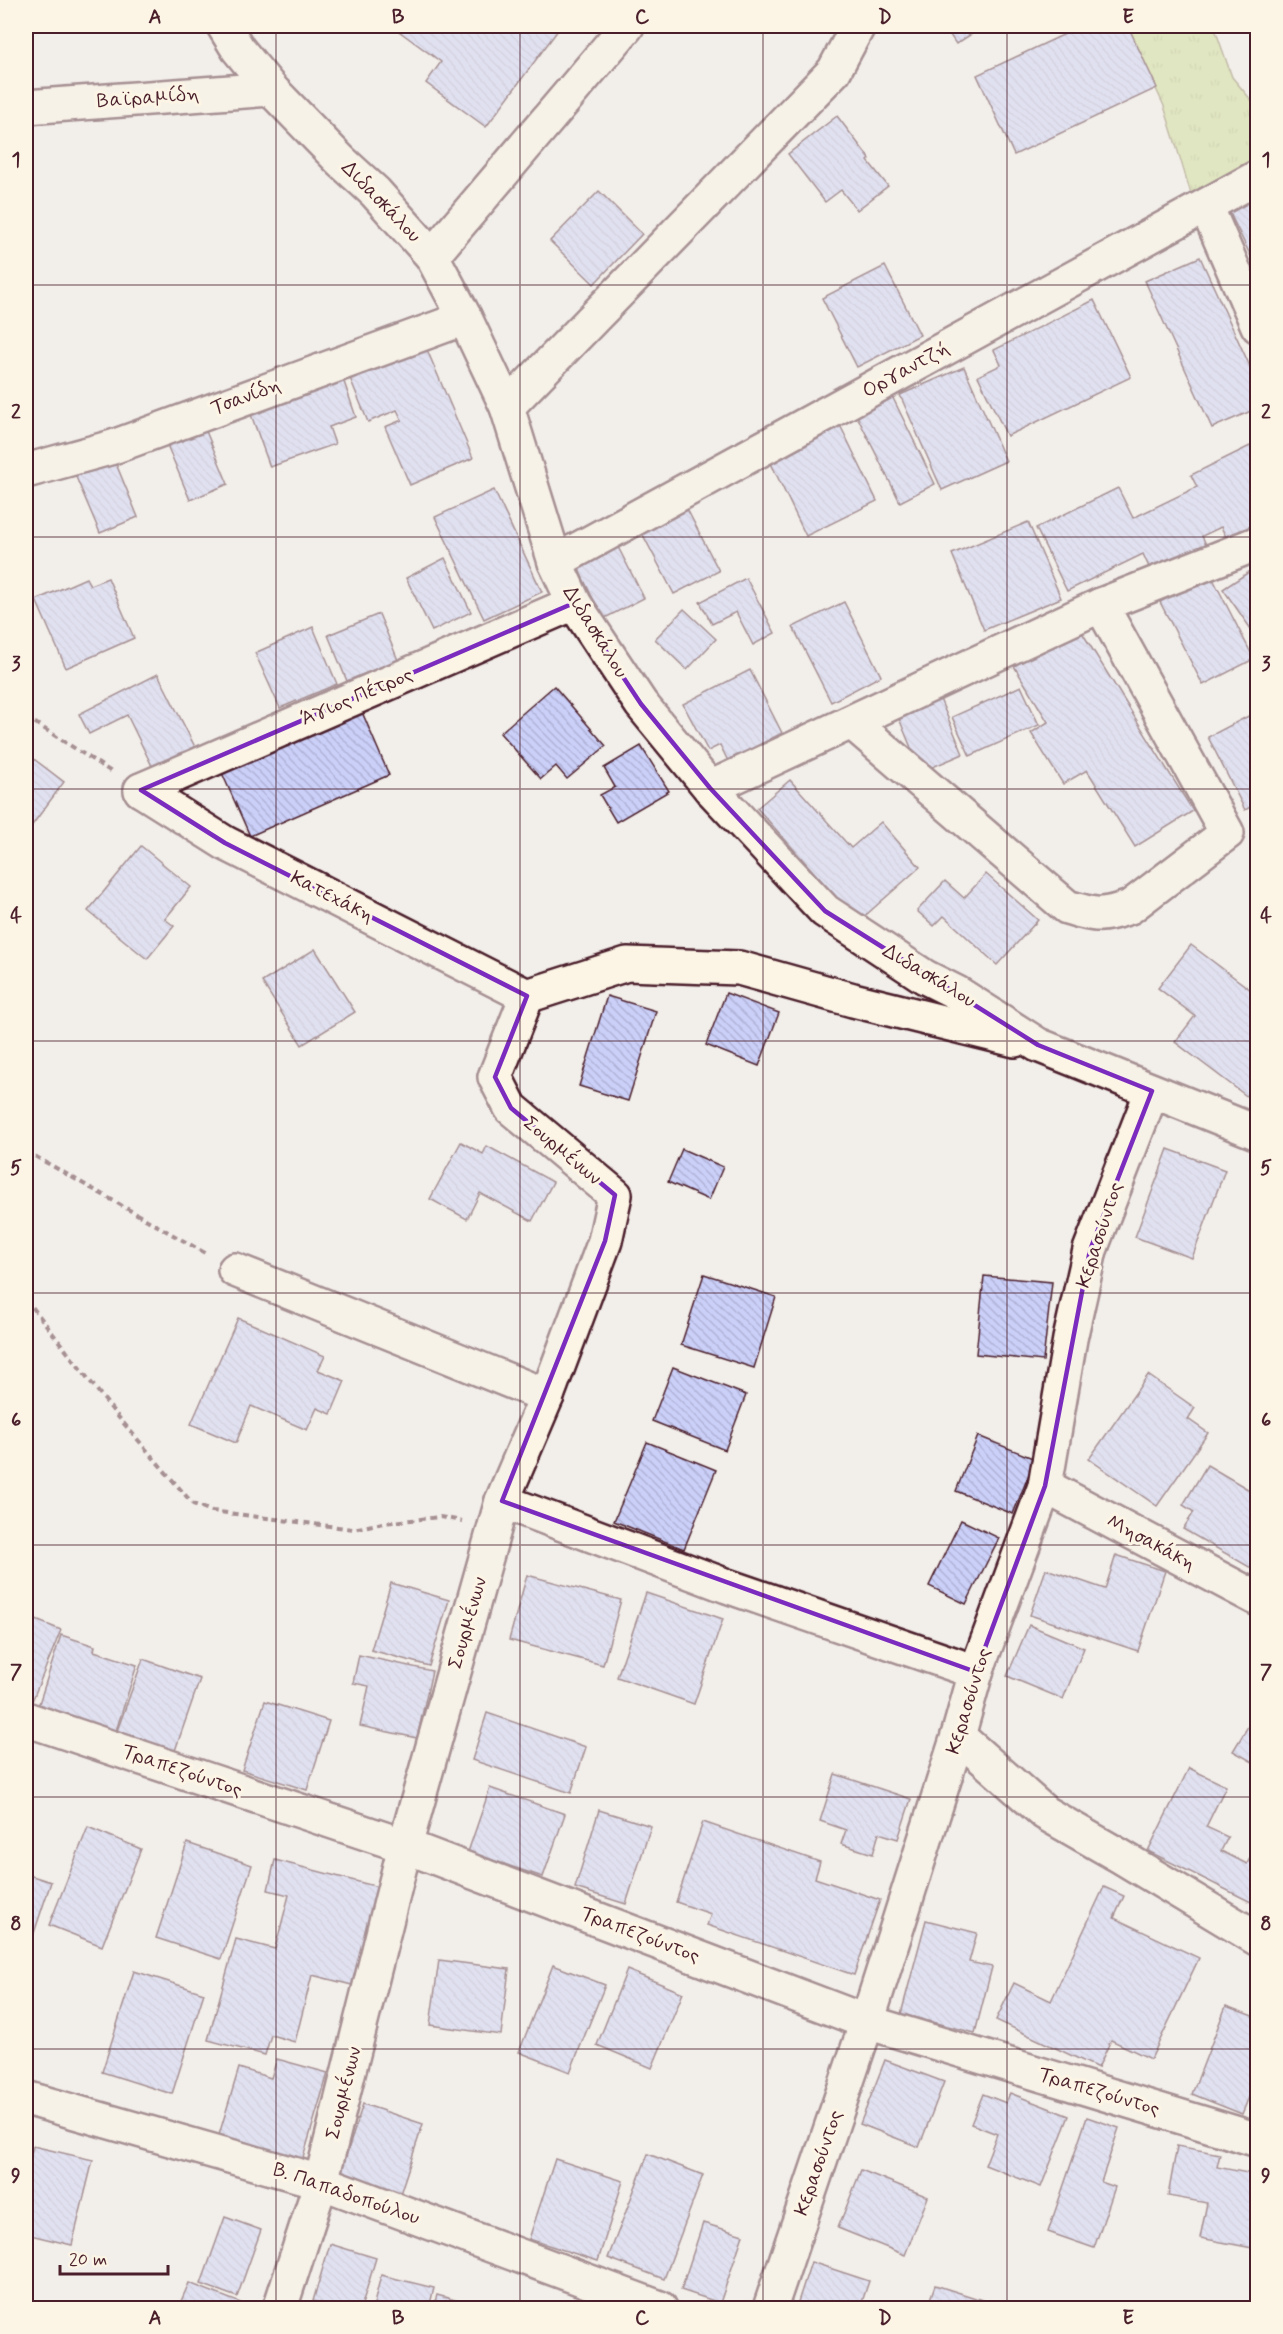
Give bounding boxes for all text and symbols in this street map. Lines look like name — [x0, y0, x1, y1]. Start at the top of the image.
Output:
text: A — [148, 4, 162, 31]
text: B — [392, 4, 405, 31]
text: C — [635, 4, 650, 31]
text: D — [878, 4, 892, 31]
text: E — [1122, 4, 1134, 31]
street label: Βαϊραμίδη — [96, 81, 200, 115]
text: 1 — [12, 147, 20, 174]
text: 1 — [1262, 147, 1270, 174]
street label: Διδασκάλου — [335, 155, 427, 249]
street label: Οργαντζή — [858, 335, 954, 405]
street label: Τσανίδη — [207, 372, 285, 422]
text: 2 — [11, 399, 21, 426]
text: 2 — [1261, 399, 1271, 426]
street label: Διδασκάλου — [556, 581, 634, 683]
text: 3 — [11, 651, 21, 678]
text: 3 — [1261, 651, 1271, 678]
street label: Άγιος Πέτρος — [297, 661, 417, 733]
street label: Κατεχάκη — [286, 864, 378, 930]
text: 4 — [10, 903, 22, 930]
text: 4 — [1260, 903, 1272, 930]
street label: Διδασκάλου — [877, 938, 981, 1014]
street label: Σουρμένων — [517, 1110, 607, 1192]
text: 5 — [10, 1155, 22, 1182]
text: 5 — [1260, 1155, 1272, 1182]
street label: Κερασούντος — [1070, 1178, 1130, 1291]
text: 6 — [11, 1407, 21, 1434]
text: 6 — [1261, 1407, 1271, 1434]
street label: Μησακάκη — [1102, 1508, 1200, 1578]
street label: Σουρμένων — [442, 1574, 494, 1672]
street label: Κερασούντος — [940, 1644, 998, 1758]
text: 7 — [10, 1659, 22, 1686]
text: 7 — [1260, 1659, 1272, 1686]
street label: Τραπεζούντος — [118, 1738, 246, 1804]
street label: Τραπεζούντος — [577, 1900, 704, 1970]
text: 8 — [10, 1911, 22, 1938]
text: 8 — [1260, 1911, 1272, 1938]
street label: Σουρμένων — [319, 2044, 369, 2142]
street label: Τραπεζούντος — [1035, 2061, 1163, 2123]
street label: Κερασούντος — [788, 2106, 850, 2219]
street label: B. Παπαδοπούλου — [269, 2156, 423, 2232]
text: 9 — [11, 2163, 21, 2190]
text: 9 — [1261, 2163, 1271, 2190]
scale bar — [60, 2238, 168, 2276]
text: 20 m — [69, 2248, 107, 2272]
text: A — [148, 2305, 162, 2332]
text: B — [392, 2305, 405, 2332]
text: C — [635, 2305, 650, 2332]
text: D — [878, 2305, 892, 2332]
text: E — [1122, 2305, 1134, 2332]

